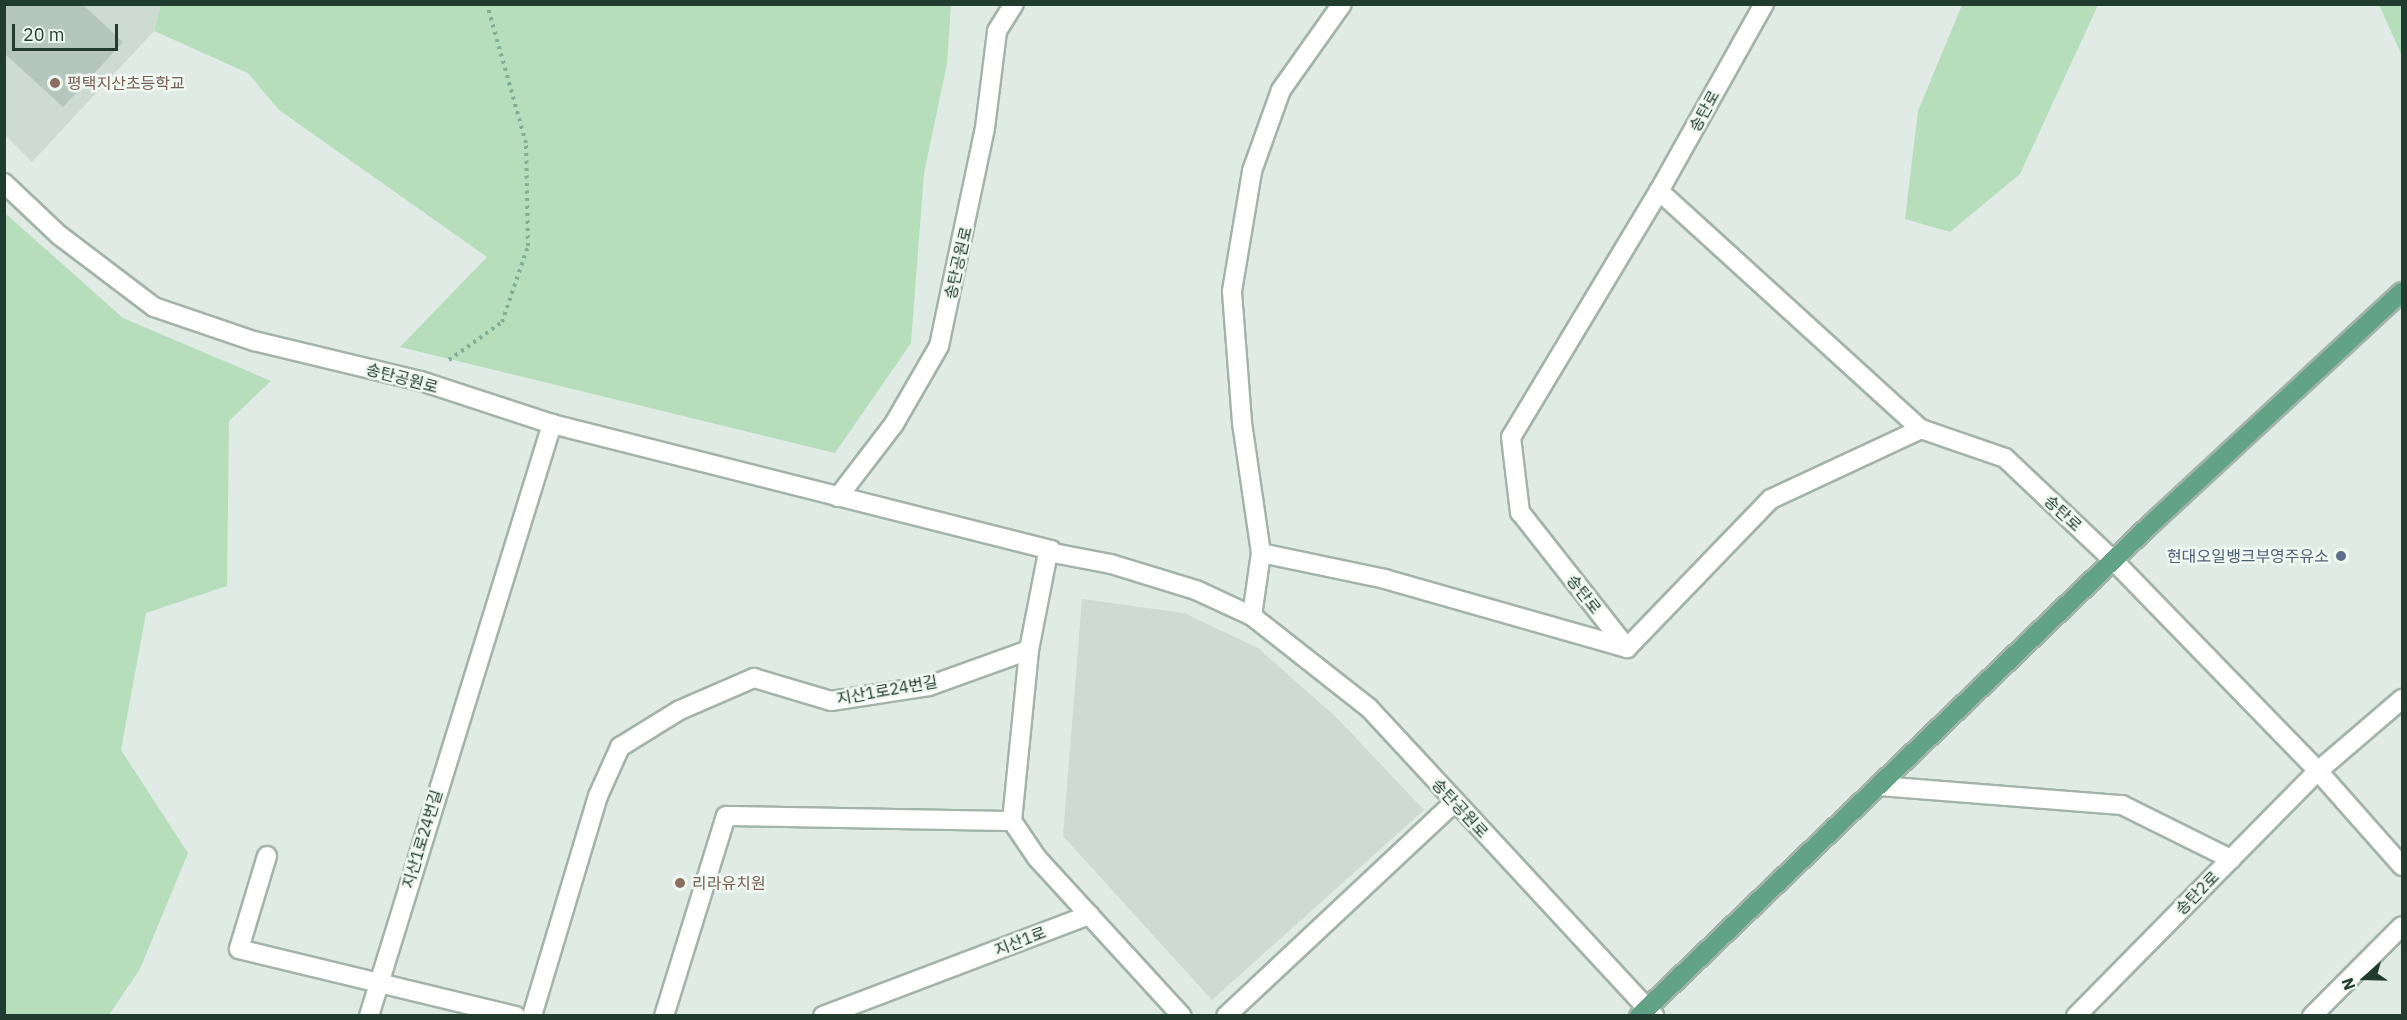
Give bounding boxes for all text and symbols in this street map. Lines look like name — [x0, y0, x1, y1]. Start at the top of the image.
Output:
scale bar — [15, 12, 122, 50]
text: 20 m — [23, 23, 65, 46]
place label: 평택지산초등학교 — [67, 73, 185, 93]
marker: 평택지산초등학교 — [48, 76, 62, 90]
street label: 송탄로 — [1685, 87, 1723, 135]
street label: 송탄공원로 — [940, 225, 976, 301]
street label: 송탄공원로 — [364, 359, 440, 397]
street label: 송탄로 — [2040, 491, 2086, 535]
place label: 현대오일뱅크부영주유소 — [2167, 546, 2329, 566]
marker: 현대오일뱅크부영주유소 — [2334, 549, 2348, 563]
street label: 송탄로 — [1563, 571, 1605, 617]
street label: 지산1로24번길 — [835, 672, 939, 708]
street label: 송탄공원로 — [1428, 775, 1492, 841]
street label: 지산1로24번길 — [398, 787, 446, 891]
street label: 송탄2로 — [2171, 867, 2223, 919]
place label: 리라유치원 — [692, 873, 766, 893]
marker: 리라유치원 — [673, 876, 687, 890]
street label: 지산1로 — [991, 922, 1049, 960]
north arrow — [2335, 948, 2395, 1008]
text: N — [2337, 975, 2359, 993]

